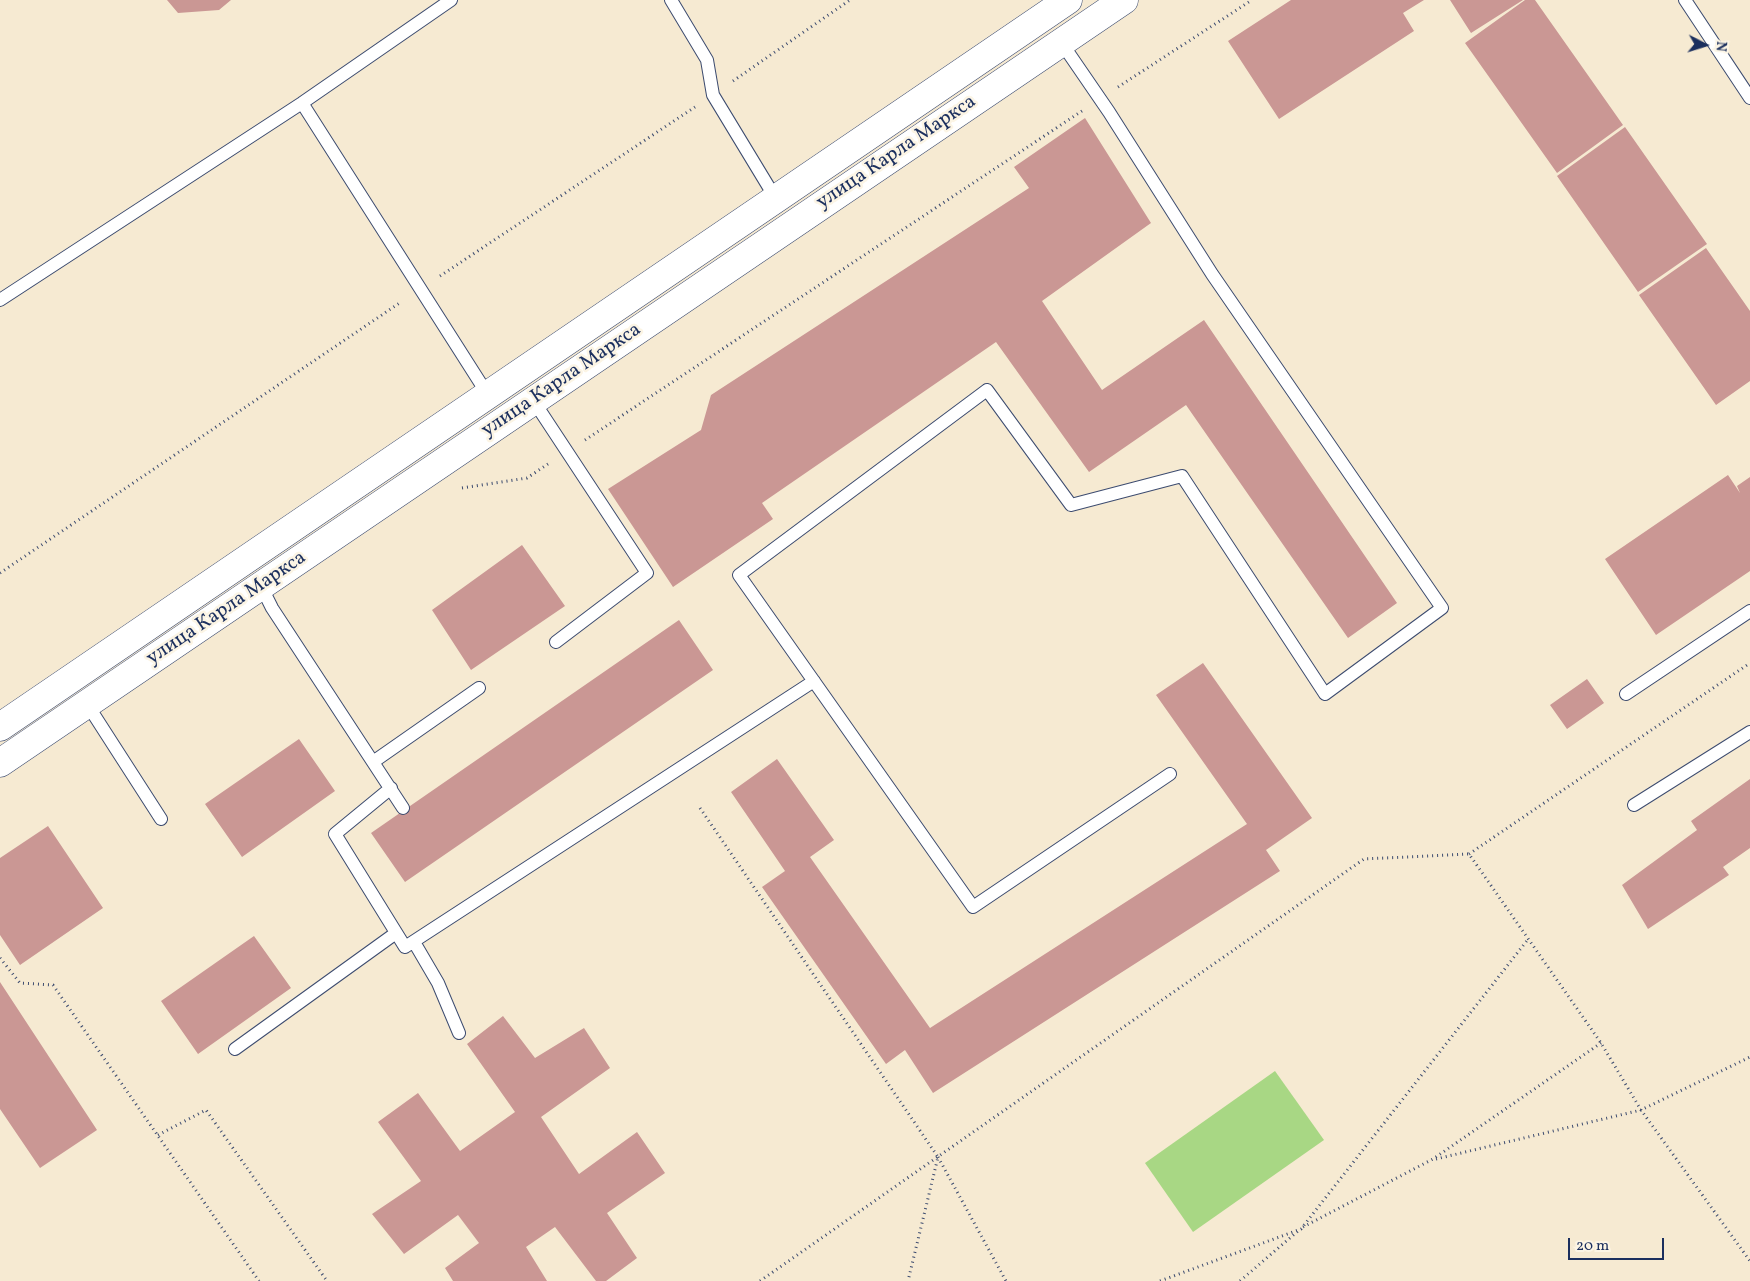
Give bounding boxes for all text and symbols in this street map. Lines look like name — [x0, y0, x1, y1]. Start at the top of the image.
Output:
north arrow — [1680, 20, 1730, 70]
text: N — [1711, 40, 1730, 52]
street label: улица Карла Маркса — [813, 91, 981, 215]
street label: улица Карла Маркса — [478, 319, 646, 443]
street label: улица Карла Маркса — [143, 547, 311, 671]
scale bar — [1570, 1228, 1666, 1260]
text: 20 m — [1576, 1236, 1609, 1257]

